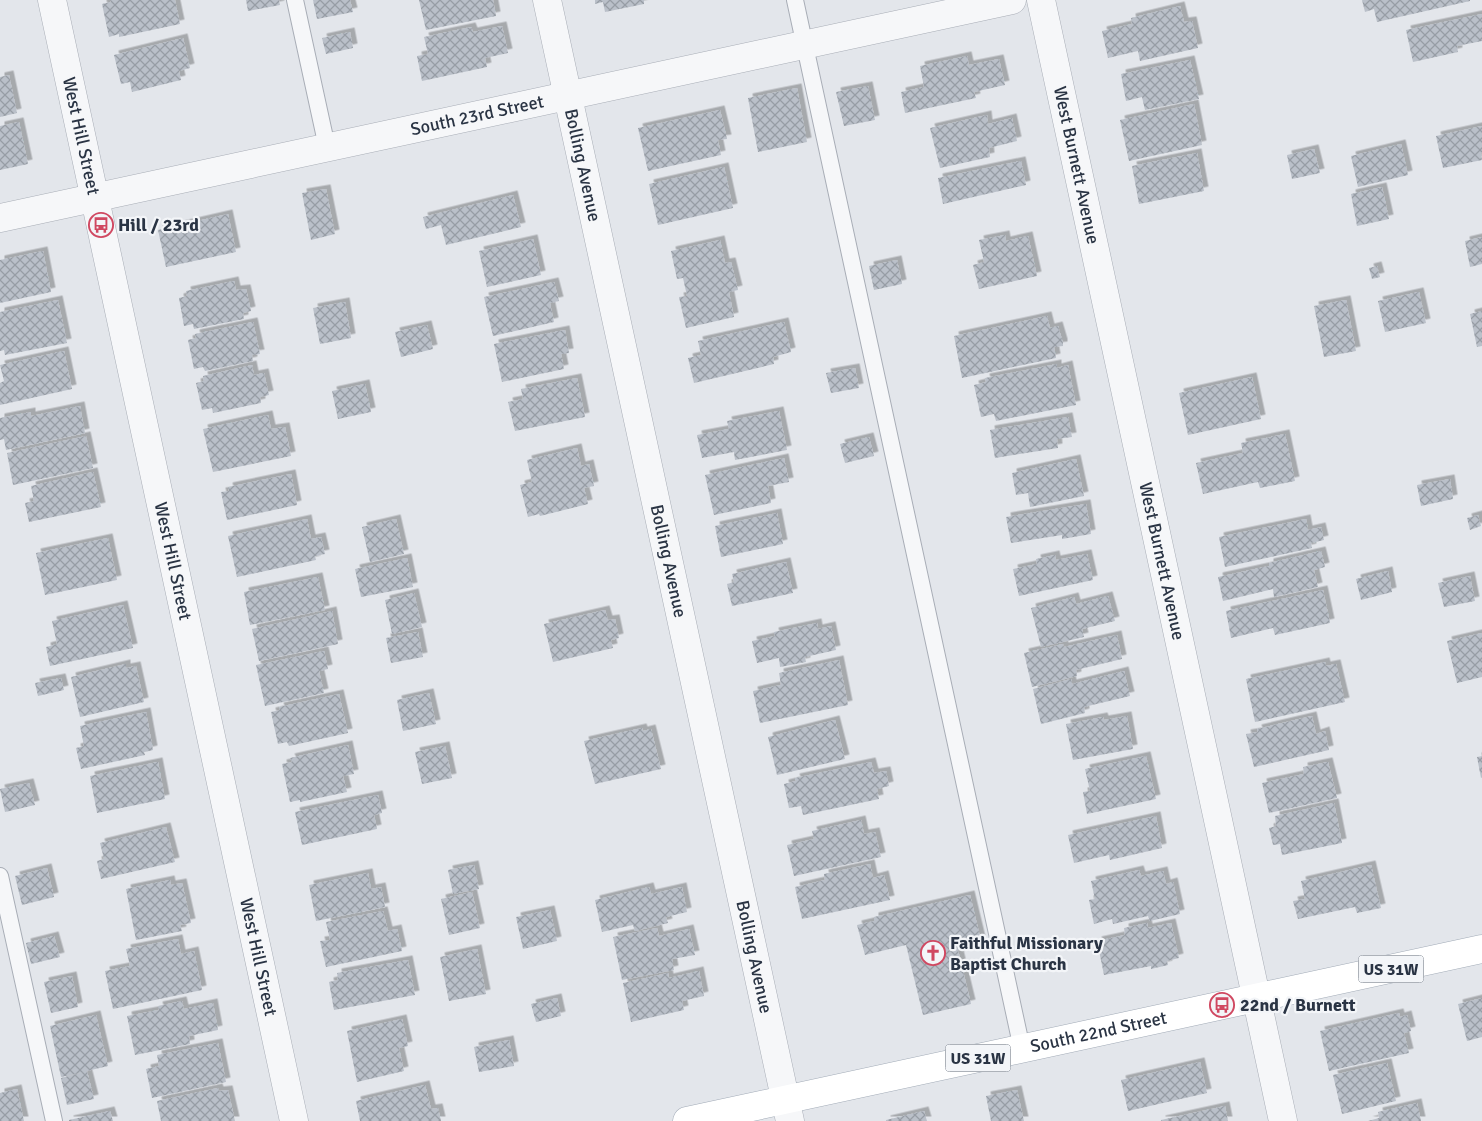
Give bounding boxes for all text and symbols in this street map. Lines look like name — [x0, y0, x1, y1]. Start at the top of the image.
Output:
street label: West Hill Street — [58, 75, 105, 197]
street label: West Burnett Avenue — [1049, 84, 1104, 246]
street label: South 23rd Street — [408, 90, 546, 140]
street label: Bolling Avenue — [560, 107, 606, 224]
bus stop icon: Hill / 23rd — [88, 212, 114, 238]
place label: Hill / 23rd — [118, 214, 199, 236]
street label: West Burnett Avenue — [1134, 480, 1190, 642]
street label: West Hill Street — [150, 500, 197, 622]
street label: Bolling Avenue — [646, 502, 692, 620]
street label: West Hill Street — [235, 896, 282, 1018]
street label: Bolling Avenue — [731, 898, 777, 1015]
place label: Faithful Missionary Baptist Church — [950, 932, 1103, 975]
church icon: Faithful Missionary Baptist Church — [920, 940, 946, 966]
road number: US 31W — [1358, 956, 1424, 982]
bus stop icon: 22nd / Burnett — [1209, 992, 1235, 1018]
place label: 22nd / Burnett — [1240, 994, 1356, 1016]
street label: South 22nd Street — [1028, 1007, 1169, 1057]
road number: US 31W — [946, 1044, 1010, 1072]

